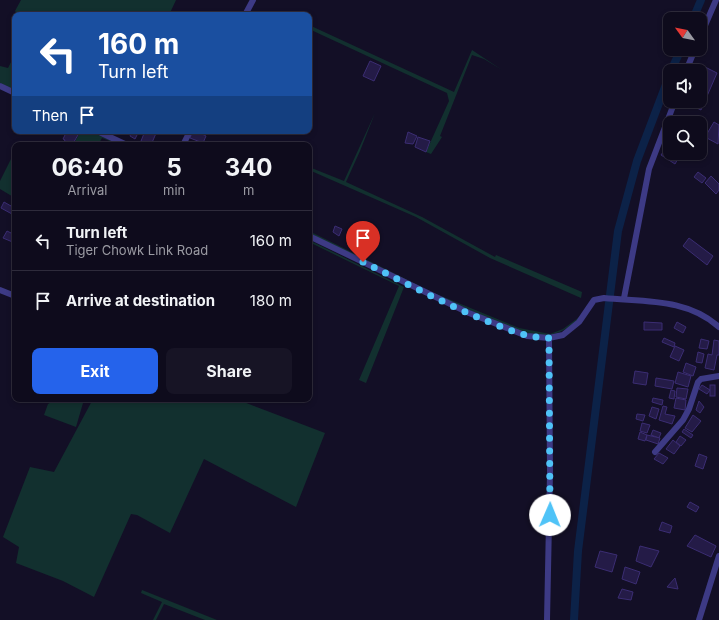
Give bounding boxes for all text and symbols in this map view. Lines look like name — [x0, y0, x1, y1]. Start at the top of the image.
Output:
north arrow — [663, 12, 707, 56]
map controls — [663, 12, 707, 160]
text: 160 m — [98, 27, 179, 61]
icon: left — [32, 28, 84, 80]
text: Turn left — [98, 61, 168, 82]
button: sound — [663, 64, 707, 108]
icon: arrive — [76, 104, 98, 126]
text: Then — [32, 106, 68, 125]
button: search — [663, 116, 707, 160]
text: 06:40 — [51, 153, 124, 182]
text: 5 — [166, 153, 182, 182]
text: 340 — [225, 153, 273, 182]
text: Arrival — [68, 182, 108, 198]
text: min — [163, 182, 185, 198]
text: m — [243, 182, 254, 198]
pin — [346, 221, 380, 262]
text: Turn left — [66, 223, 127, 242]
icon: arrive — [352, 227, 374, 249]
icon: left — [32, 230, 54, 252]
text: 160 m — [250, 231, 292, 250]
text: Tiger Chowk Link Road — [66, 242, 208, 258]
icon: arrive — [32, 290, 54, 312]
text: Arrive at destination — [66, 291, 215, 310]
text: 180 m — [250, 291, 292, 310]
button: Exit — [32, 348, 158, 394]
button: Share — [166, 348, 292, 394]
position arrow — [529, 494, 571, 536]

